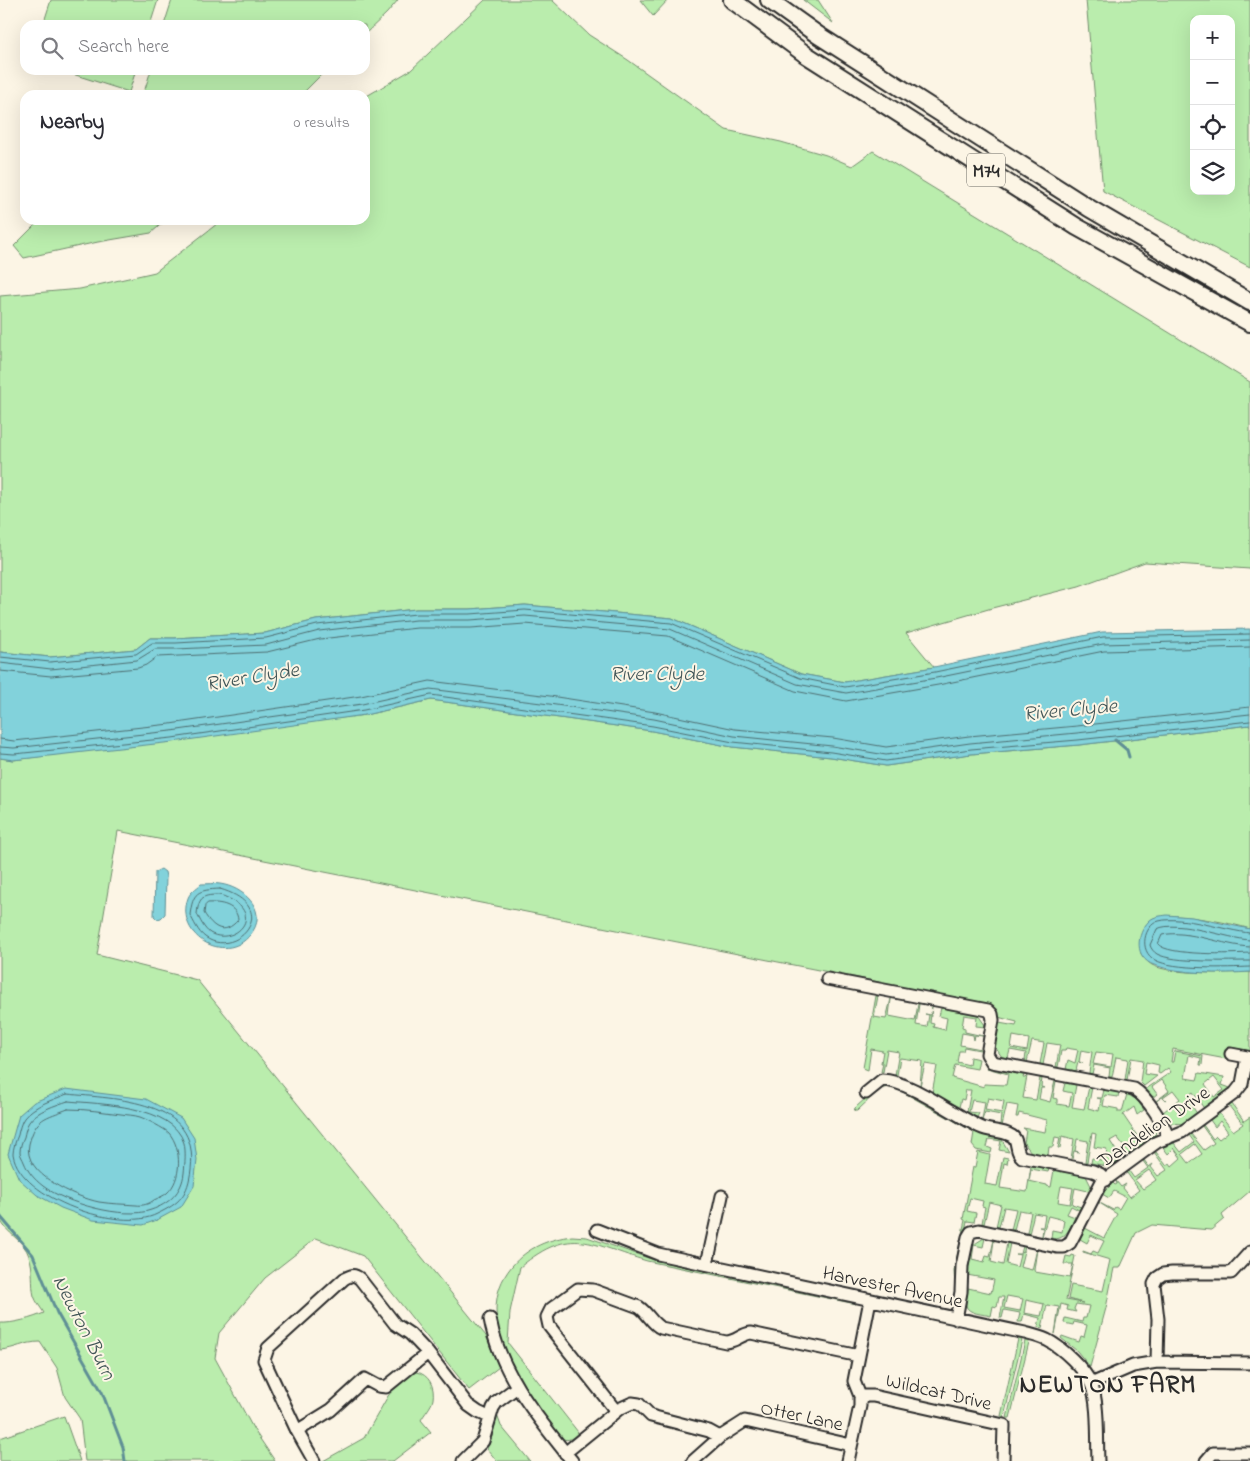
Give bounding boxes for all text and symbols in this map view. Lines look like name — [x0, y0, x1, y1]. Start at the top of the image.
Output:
map controls — [1190, 15, 1235, 195]
button: + — [1190, 15, 1235, 60]
search box — [20, 20, 370, 75]
icon: search — [38, 34, 66, 62]
text: Search here — [78, 34, 169, 61]
button: − — [1190, 60, 1235, 105]
button: locate — [1190, 105, 1235, 150]
text: Nearby — [40, 108, 104, 138]
text: 0 results — [294, 111, 350, 135]
button: layers — [1190, 150, 1235, 195]
road number: M74 — [967, 154, 1005, 186]
water label: River Clyde — [204, 656, 303, 700]
water label: River Clyde — [610, 660, 706, 690]
water label: River Clyde — [1022, 692, 1120, 730]
street label: Dandelion Drive — [1092, 1080, 1216, 1177]
street label: Harvester Avenue — [820, 1259, 965, 1317]
water label: Newton Burn — [44, 1270, 123, 1386]
street label: Wildcat Drive — [883, 1367, 994, 1420]
district label: NEWTON FARM — [1020, 1368, 1196, 1404]
street label: Otter Lane — [757, 1395, 845, 1440]

